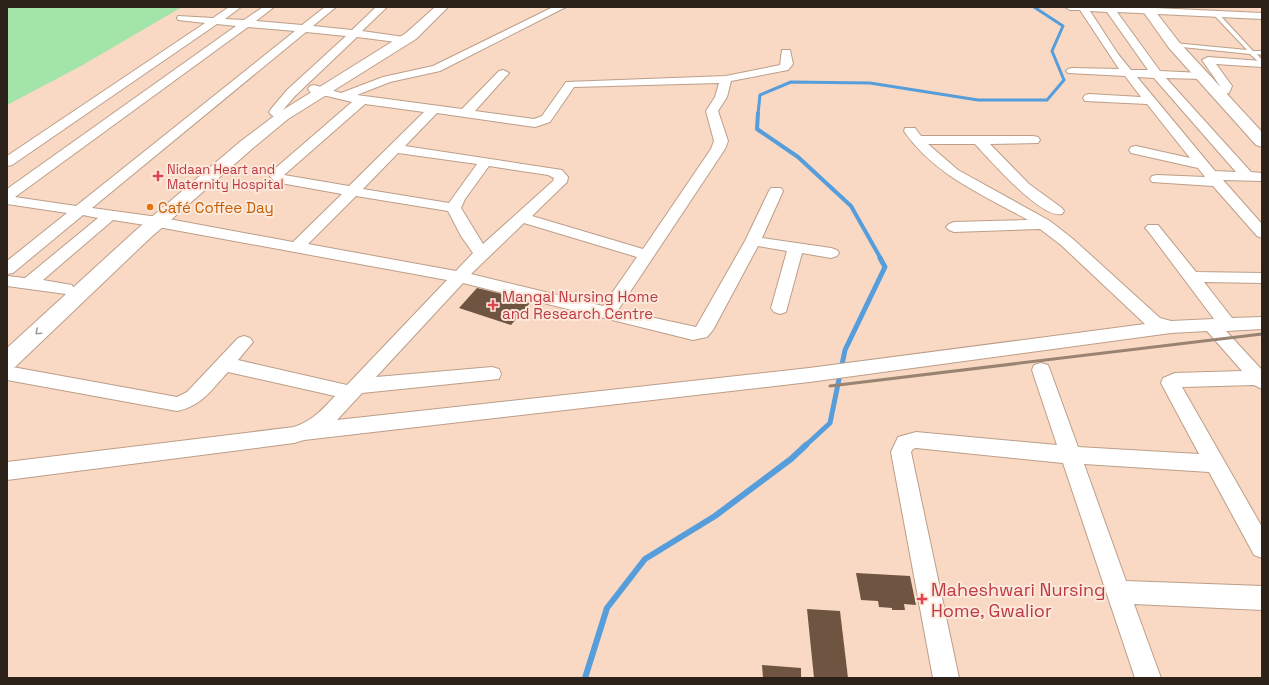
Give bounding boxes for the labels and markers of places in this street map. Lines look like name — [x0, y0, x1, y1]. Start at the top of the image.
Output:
place label: Nidaan Heart and Maternity Hospital — [167, 161, 284, 193]
marker: Nidaan Heart and Maternity Hospital — [152, 170, 164, 182]
place label: Café Coffee Day — [158, 198, 274, 217]
marker: Café Coffee Day — [145, 202, 155, 212]
place label: Mangal Nursing Home and Research Centre — [502, 287, 658, 323]
marker: Mangal Nursing Home and Research Centre — [487, 299, 499, 311]
place label: Maheshwari Nursing Home, Gwalior — [931, 578, 1106, 622]
marker: Maheshwari Nursing Home, Gwalior — [916, 593, 928, 605]

